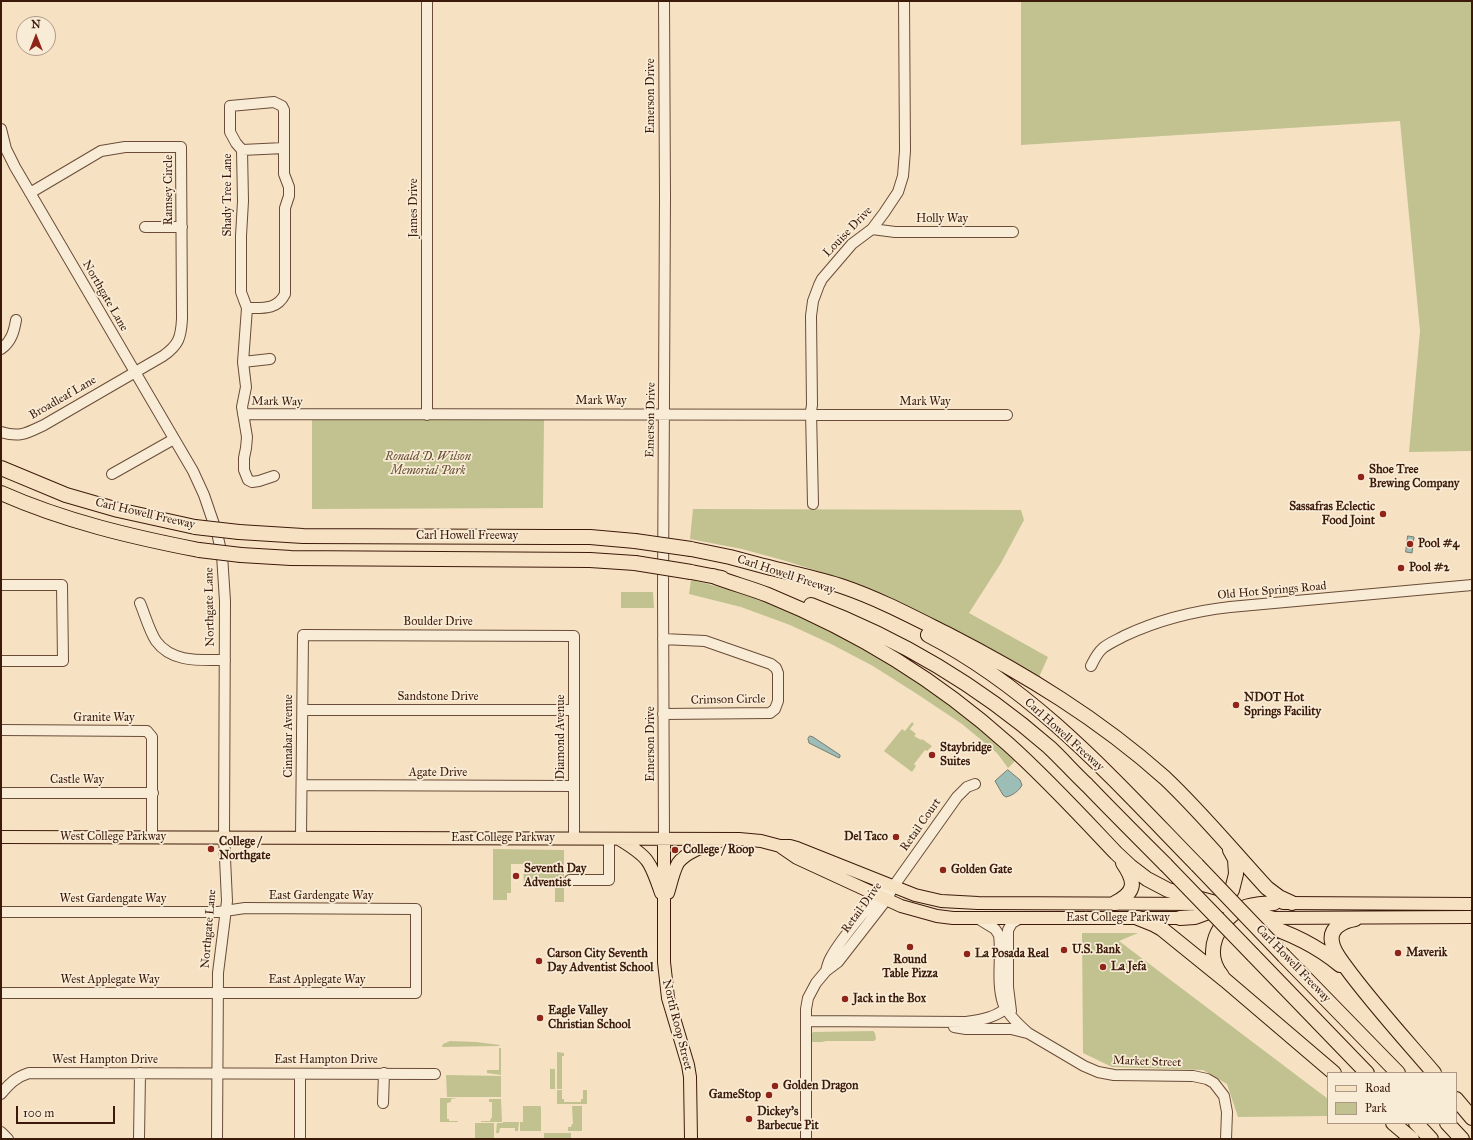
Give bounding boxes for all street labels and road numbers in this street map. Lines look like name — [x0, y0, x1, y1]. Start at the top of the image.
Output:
street label: Emerson Drive — [644, 58, 658, 134]
street label: Shady Tree Lane — [221, 153, 235, 237]
street label: Ramsey Circle — [162, 155, 176, 225]
street label: James Drive — [407, 178, 421, 238]
street label: Louise Drive — [820, 204, 876, 260]
street label: Holly Way — [916, 212, 968, 226]
street label: Northgate Lane — [79, 258, 131, 334]
street label: Broadleaf Lane — [27, 373, 99, 423]
street label: Emerson Drive — [643, 382, 659, 458]
street label: Mark Way — [251, 394, 303, 410]
street label: Mark Way — [575, 394, 627, 408]
street label: Mark Way — [899, 395, 951, 409]
street label: Carl Howell Freeway — [94, 496, 196, 532]
street label: Carl Howell Freeway — [416, 529, 518, 543]
street label: Carl Howell Freeway — [735, 552, 837, 598]
street label: Northgate Lane — [202, 567, 218, 647]
street label: Old Hot Springs Road — [1217, 579, 1327, 603]
street label: Boulder Drive — [403, 615, 473, 629]
street label: Sandstone Drive — [397, 690, 479, 704]
street label: Crimson Circle — [690, 692, 766, 708]
street label: Cinnabar Avenue — [282, 694, 296, 778]
street label: Diamond Avenue — [554, 694, 568, 780]
street label: Carl Howell Freeway — [1021, 696, 1107, 774]
street label: Emerson Drive — [644, 706, 658, 782]
street label: Granite Way — [73, 711, 135, 725]
street label: Agate Drive — [409, 766, 467, 780]
street label: Castle Way — [50, 773, 104, 787]
street label: Retail Court — [898, 796, 944, 854]
street label: West College Parkway — [60, 830, 166, 844]
street label: East College Parkway — [451, 831, 555, 845]
street label: Retail Drive — [839, 880, 885, 936]
street label: Northgate Lane — [198, 889, 220, 969]
street label: East Gardengate Way — [269, 889, 373, 903]
street label: West Gardengate Way — [60, 892, 166, 906]
street label: East College Parkway — [1066, 911, 1170, 925]
street label: Carl Howell Freeway — [1252, 922, 1334, 1006]
street label: West Applegate Way — [60, 973, 160, 987]
street label: East Applegate Way — [269, 973, 365, 987]
street label: North Roop Street — [659, 978, 695, 1072]
street label: West Hampton Drive — [52, 1053, 158, 1067]
street label: East Hampton Drive — [274, 1053, 378, 1067]
street label: Market Street — [1112, 1054, 1182, 1070]

